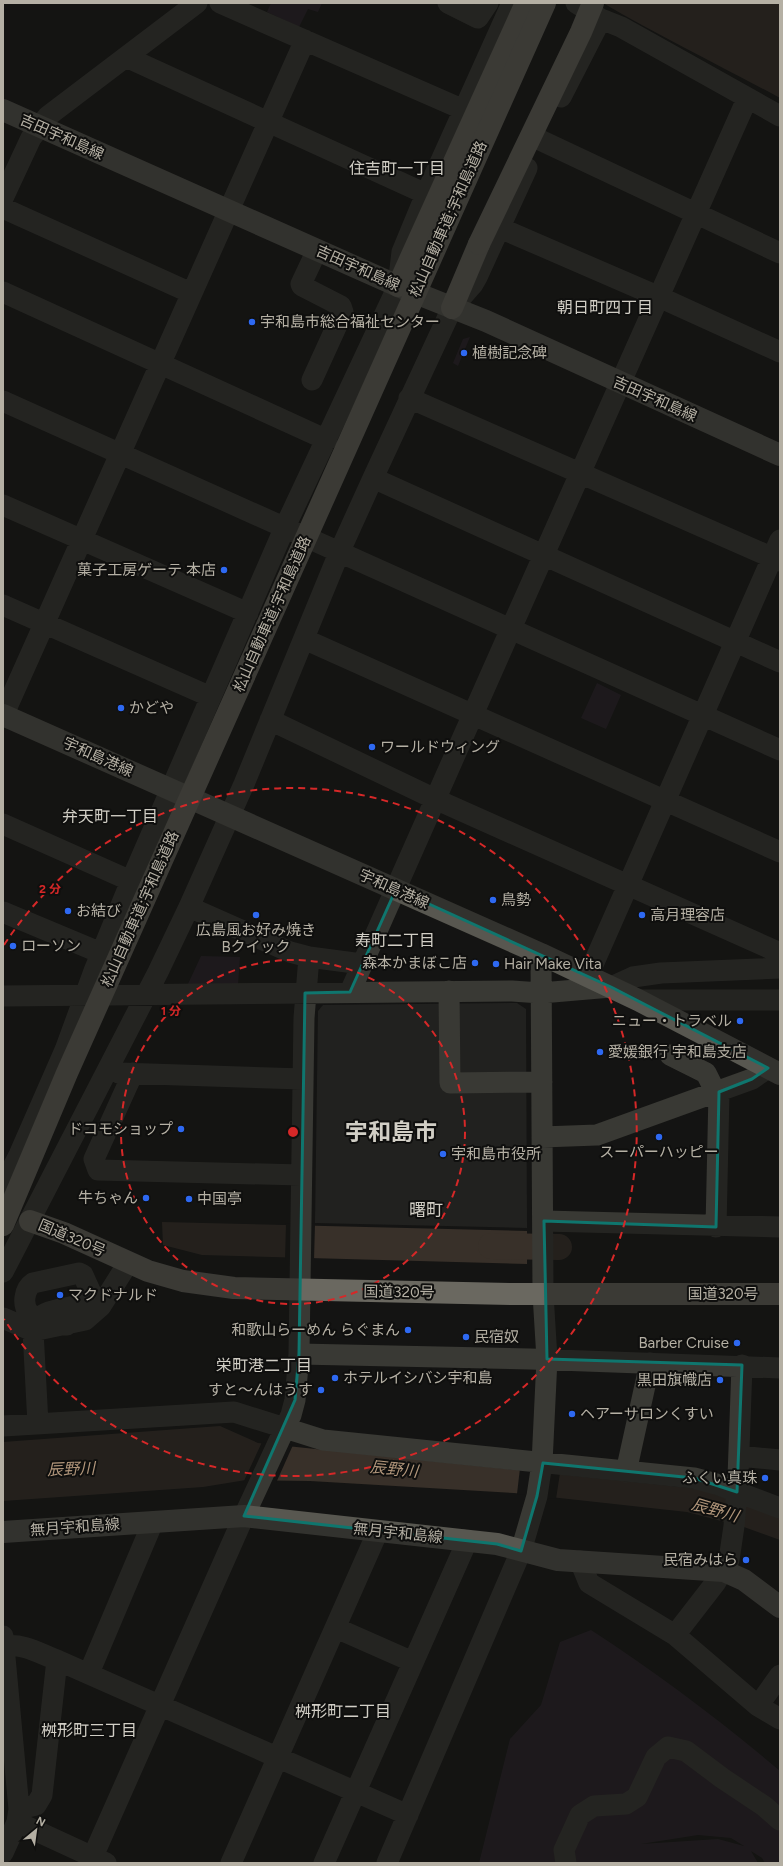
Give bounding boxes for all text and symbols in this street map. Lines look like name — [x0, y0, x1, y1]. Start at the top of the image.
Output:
street label: 吉田宇和島線 — [17, 110, 107, 164]
street label: 松山自動車道;宇和島道路 — [405, 138, 491, 300]
district label: 住吉町一丁目 — [349, 159, 445, 178]
street label: 吉田宇和島線 — [313, 241, 403, 295]
district label: 朝日町四丁目 — [557, 298, 653, 317]
place label: 宇和島市総合福祉センター — [260, 313, 440, 331]
marker: 宇和島市総合福祉センター — [247, 317, 257, 327]
place label: 植樹記念碑 — [472, 344, 547, 362]
marker: 植樹記念碑 — [459, 348, 469, 358]
street label: 吉田宇和島線 — [610, 372, 700, 426]
street label: 松山自動車道;宇和島道路 — [229, 533, 315, 695]
place label: 菓子工房ゲーテ 本店 — [77, 561, 216, 579]
marker: 菓子工房ゲーテ 本店 — [219, 565, 229, 575]
place label: かどや — [129, 699, 174, 717]
marker: かどや — [116, 703, 126, 713]
street label: 宇和島港線 — [60, 734, 136, 780]
place label: ワールドウィング — [380, 738, 500, 756]
marker: ワールドウィング — [367, 742, 377, 752]
district label: 弁天町一丁目 — [62, 807, 158, 826]
street label: 松山自動車道;宇和島道路 — [97, 828, 183, 990]
street label: 宇和島港線 — [356, 866, 432, 912]
text: 2 分 — [39, 882, 61, 896]
place label: 鳥勢 — [501, 891, 531, 909]
marker: 鳥勢 — [488, 895, 498, 905]
place label: お結び — [76, 902, 121, 920]
marker: お結び — [63, 906, 73, 916]
place label: 高月理容店 — [650, 906, 725, 924]
marker: 広島風お好み焼き Bクイック — [251, 910, 261, 920]
marker: 高月理容店 — [637, 910, 647, 920]
place label: 広島風お好み焼き Bクイック — [196, 921, 316, 956]
district label: 寿町二丁目 — [355, 931, 435, 950]
place label: ローソン — [21, 937, 81, 955]
marker: ローソン — [8, 941, 18, 951]
place label: 森本かまぼこ店 — [362, 954, 467, 972]
place label: Hair Make Vita — [504, 955, 602, 973]
marker: 森本かまぼこ店 — [470, 958, 480, 968]
marker: Hair Make Vita — [491, 959, 501, 969]
text: 1 分 — [161, 1004, 181, 1018]
place label: ニュー・トラベル — [612, 1012, 732, 1030]
marker: ニュー・トラベル — [735, 1016, 745, 1026]
place label: 愛媛銀行 宇和島支店 — [608, 1043, 747, 1061]
marker: 愛媛銀行 宇和島支店 — [595, 1047, 605, 1057]
district label: 宇和島市 — [345, 1118, 437, 1146]
place label: ドコモショップ — [68, 1120, 173, 1138]
marker: ドコモショップ — [176, 1124, 186, 1134]
centre of rings — [286, 1125, 300, 1139]
marker: スーパーハッピー — [654, 1132, 664, 1142]
place label: スーパーハッピー — [599, 1143, 719, 1161]
place label: 宇和島市役所 — [451, 1145, 541, 1163]
marker: 宇和島市役所 — [438, 1149, 448, 1159]
place label: 牛ちゃん — [78, 1189, 138, 1207]
place label: 中国亭 — [197, 1190, 242, 1208]
marker: 牛ちゃん — [141, 1193, 151, 1203]
marker: 中国亭 — [184, 1194, 194, 1204]
district label: 曙町 — [409, 1200, 443, 1220]
street label: 国道320号 — [36, 1216, 108, 1260]
street label: 国道320号 — [363, 1282, 435, 1302]
street label: 国道320号 — [687, 1285, 759, 1303]
place label: マクドナルド — [68, 1286, 158, 1304]
marker: マクドナルド — [55, 1290, 65, 1300]
place label: 和歌山らーめん らぐまん — [231, 1321, 400, 1339]
marker: 和歌山らーめん らぐまん — [403, 1325, 413, 1335]
place label: 民宿奴 — [474, 1328, 519, 1346]
marker: 民宿奴 — [461, 1332, 471, 1342]
place label: Barber Cruise — [638, 1334, 729, 1352]
marker: Barber Cruise — [732, 1338, 742, 1348]
district label: 栄町港二丁目 — [216, 1356, 312, 1375]
place label: ホテルイシバシ宇和島 — [343, 1369, 493, 1387]
place label: 黒田旗幟店 — [637, 1371, 712, 1389]
marker: ホテルイシバシ宇和島 — [330, 1373, 340, 1383]
marker: 黒田旗幟店 — [715, 1375, 725, 1385]
place label: すと～んはうす — [208, 1381, 313, 1399]
marker: すと～んはうす — [316, 1385, 326, 1395]
place label: ヘアーサロンくすい — [580, 1405, 714, 1423]
marker: ヘアーサロンくすい — [567, 1409, 577, 1419]
water label: 辰野川 — [369, 1457, 421, 1481]
water label: 辰野川 — [47, 1459, 97, 1479]
place label: ふくい真珠 — [682, 1469, 758, 1487]
marker: ふくい真珠 — [760, 1473, 770, 1483]
water label: 辰野川 — [689, 1494, 743, 1526]
street label: 無月宇和島線 — [29, 1515, 121, 1539]
street label: 無月宇和島線 — [352, 1519, 444, 1547]
place label: 民宿みはら — [663, 1551, 738, 1569]
marker: 民宿みはら — [741, 1555, 751, 1565]
district label: 桝形町二丁目 — [295, 1702, 391, 1721]
district label: 桝形町三丁目 — [41, 1721, 137, 1740]
north arrow — [16, 1810, 56, 1850]
text: N — [34, 1814, 47, 1829]

